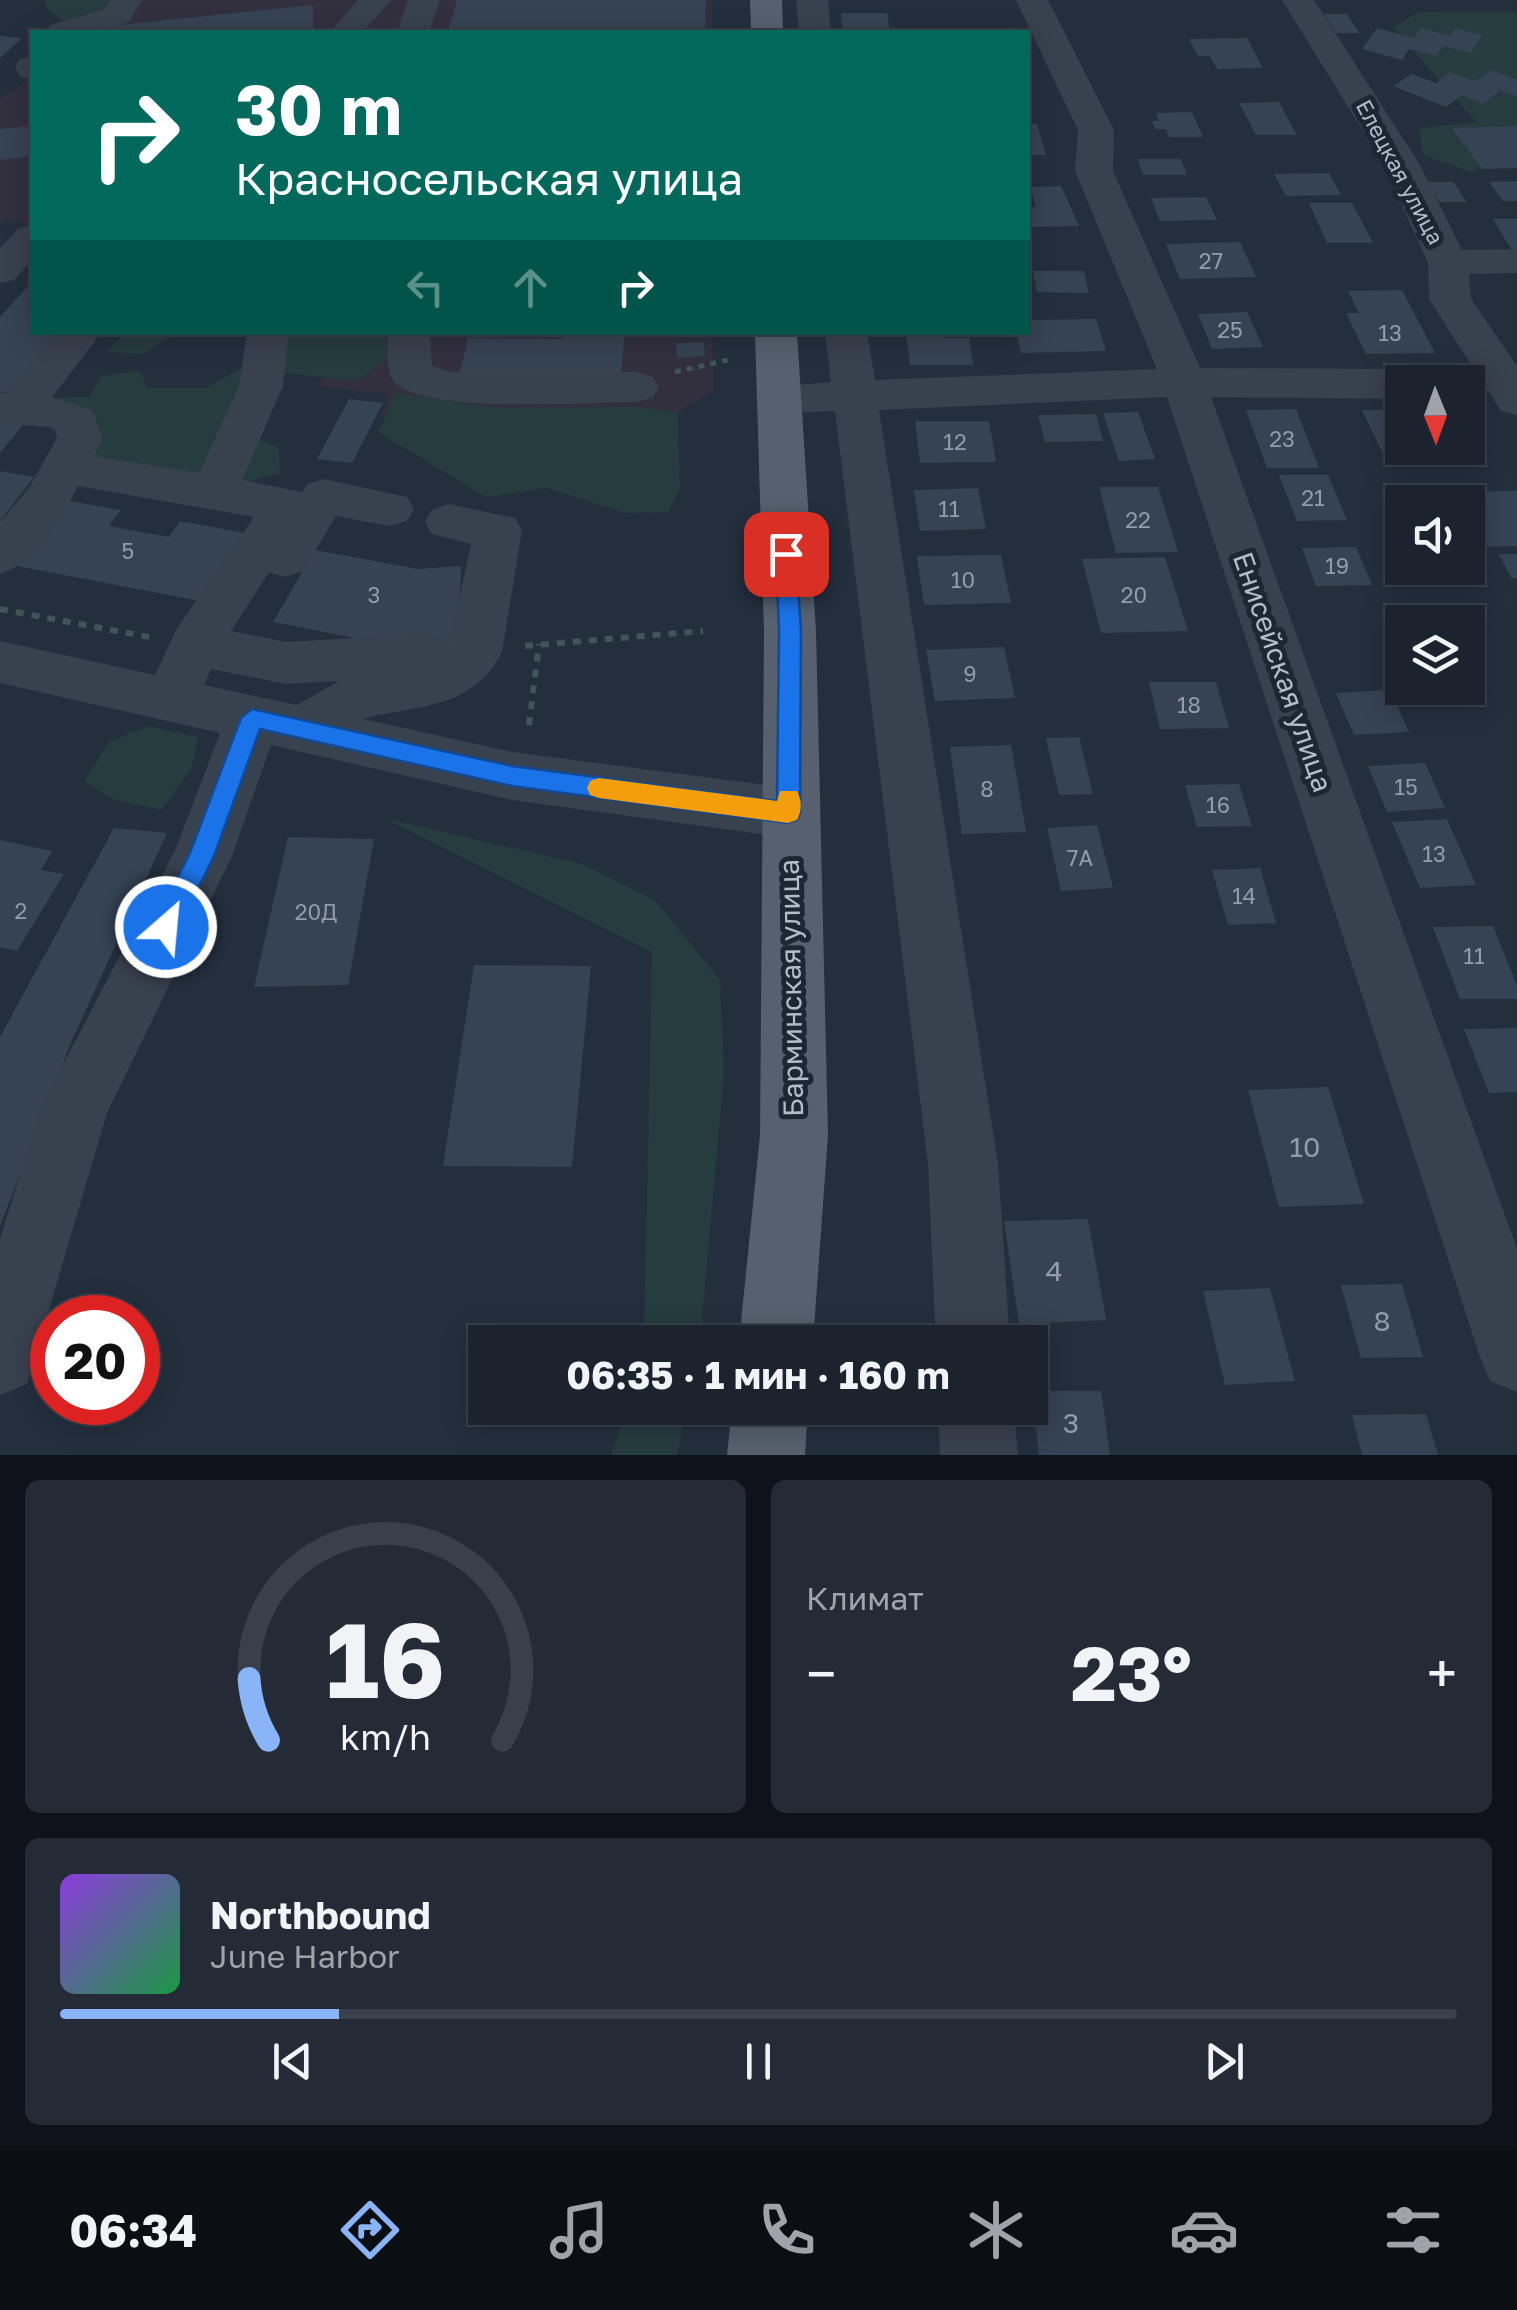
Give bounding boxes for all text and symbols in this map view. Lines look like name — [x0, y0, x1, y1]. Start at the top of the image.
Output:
text: 30 m — [235, 66, 402, 150]
icon: right — [70, 70, 200, 200]
street label: Елецкая улица — [1351, 95, 1450, 249]
text: Красносельская улица — [235, 151, 743, 205]
house number: 27 — [1199, 247, 1223, 274]
icon: left — [398, 260, 453, 315]
icon: ahead — [503, 260, 558, 315]
icon: right — [608, 260, 663, 315]
house number: 25 — [1217, 316, 1243, 343]
house number: 13 — [1378, 319, 1402, 346]
north arrow — [1385, 365, 1485, 465]
map controls — [1385, 365, 1485, 705]
house number: 23 — [1269, 425, 1295, 452]
house number: 12 — [943, 428, 967, 455]
house number: 21 — [1301, 484, 1325, 511]
button: sound — [1385, 485, 1485, 585]
house number: 11 — [938, 495, 960, 522]
house number: 22 — [1125, 506, 1151, 533]
pin — [744, 512, 829, 597]
icon: arrive — [759, 527, 814, 582]
house number: 5 — [122, 537, 134, 564]
street label: Енисейская улица — [1227, 547, 1340, 796]
house number: 19 — [1325, 552, 1349, 579]
house number: 10 — [951, 566, 975, 593]
house number: 3 — [368, 581, 380, 608]
house number: 20 — [1121, 581, 1147, 608]
button: layers — [1385, 605, 1485, 705]
house number: 9 — [963, 660, 977, 687]
house number: 18 — [1177, 691, 1201, 718]
house number: 15 — [1394, 773, 1418, 800]
house number: 8 — [980, 775, 994, 802]
house number: 16 — [1206, 791, 1230, 818]
house number: 13 — [1422, 840, 1446, 867]
house number: 7А — [1067, 844, 1093, 871]
street label: Барминская улица — [772, 859, 809, 1117]
position arrow — [114, 875, 218, 979]
house number: 14 — [1232, 882, 1256, 909]
house number: 2 — [15, 897, 27, 924]
house number: 20Д — [295, 898, 337, 925]
house number: 11 — [1463, 942, 1485, 969]
house number: 10 — [1290, 1130, 1320, 1163]
house number: 4 — [1045, 1254, 1063, 1287]
speed limit sign: 20 — [30, 1295, 160, 1425]
house number: 8 — [1373, 1304, 1391, 1337]
text: 06:35 · 1 мин · 160 m — [566, 1352, 950, 1397]
house number: 3 — [1063, 1406, 1079, 1439]
text: Климат — [806, 1579, 924, 1617]
text: 16 — [326, 1596, 445, 1721]
text: 23° — [1071, 1627, 1192, 1718]
text: − — [806, 1640, 836, 1706]
text: + — [1427, 1640, 1457, 1706]
text: km/h — [340, 1715, 431, 1758]
text: Northbound — [210, 1892, 431, 1937]
text: June Harbor — [210, 1937, 400, 1975]
icon: previous — [265, 2034, 320, 2089]
icon: pause — [731, 2034, 786, 2089]
icon: next — [1197, 2034, 1252, 2089]
icon: directions — [335, 2195, 405, 2265]
icon: music — [544, 2195, 614, 2265]
icon: phone — [752, 2195, 822, 2265]
icon: climate — [961, 2195, 1031, 2265]
icon: car — [1169, 2195, 1239, 2265]
icon: filters — [1378, 2195, 1448, 2265]
text: 06:34 — [69, 2203, 197, 2257]

